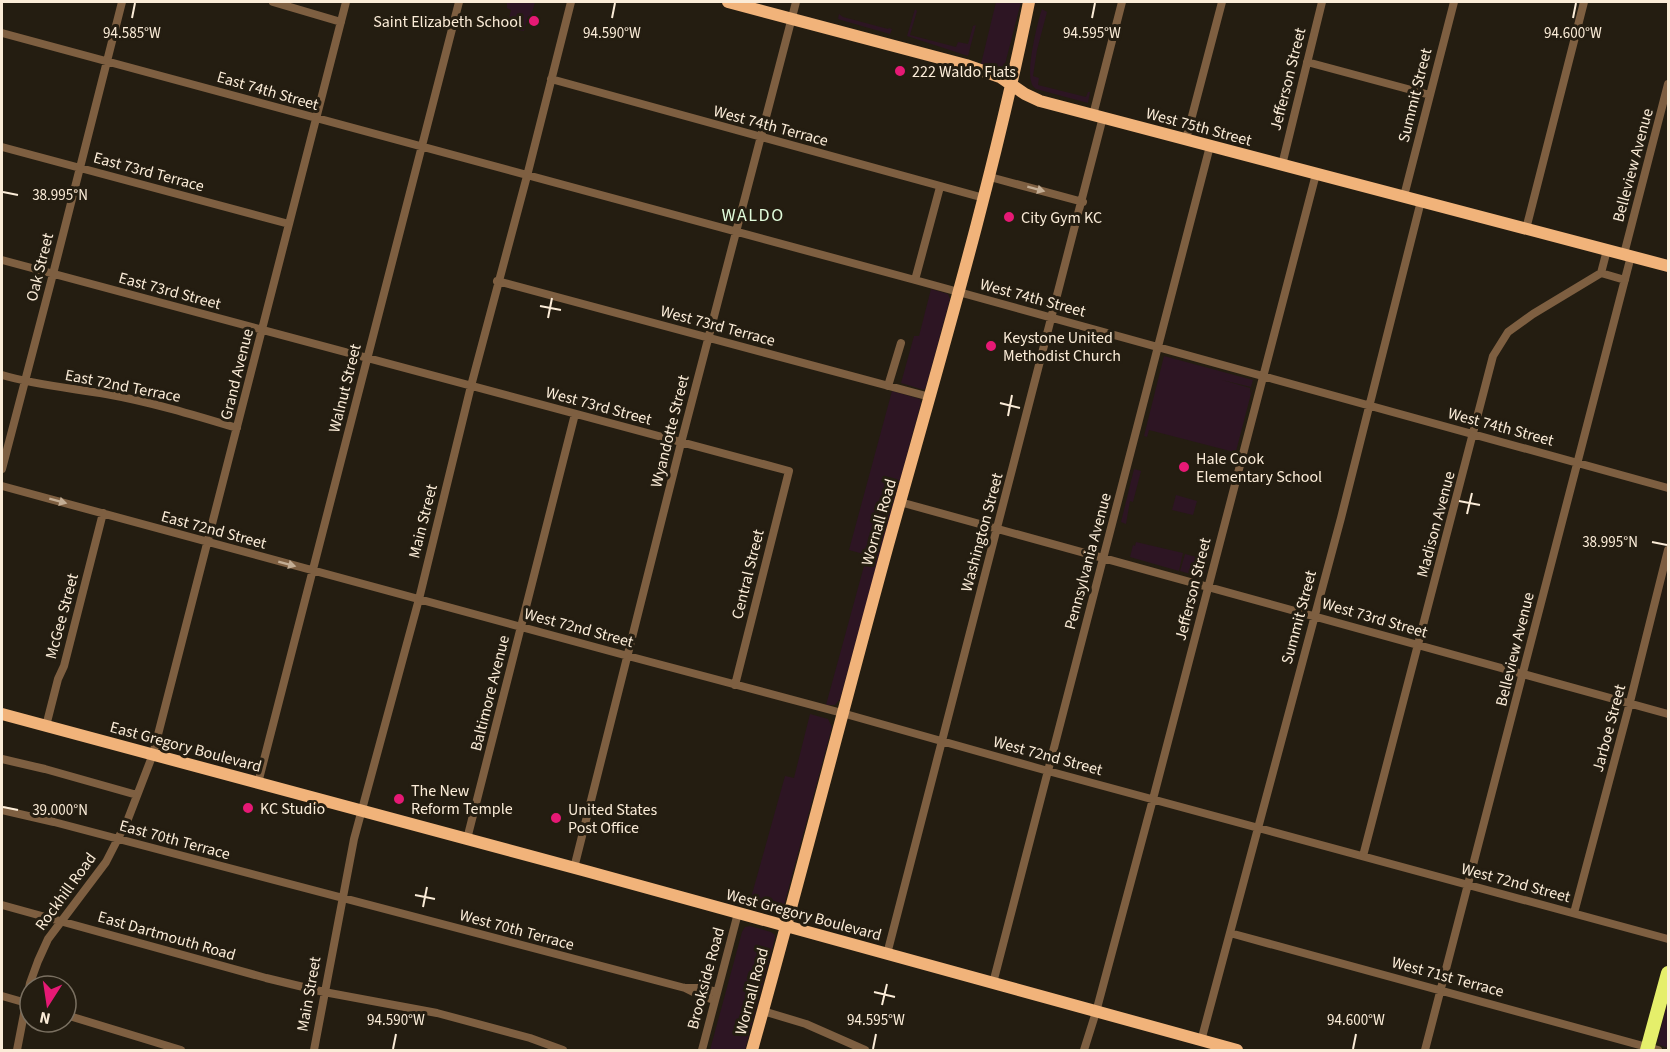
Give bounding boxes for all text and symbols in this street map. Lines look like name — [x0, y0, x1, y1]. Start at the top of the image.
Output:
place label: Saint Elizabeth School — [373, 11, 522, 33]
marker: Saint Elizabeth School — [527, 14, 541, 28]
text: 94.585°W — [103, 23, 161, 44]
text: 94.590°W — [583, 23, 641, 44]
text: 94.595°W — [1063, 23, 1121, 44]
text: 94.600°W — [1544, 23, 1602, 44]
street label: Jefferson Street — [1265, 25, 1312, 133]
street label: Summit Street — [1393, 45, 1437, 145]
place label: 222 Waldo Flats — [912, 61, 1016, 83]
marker: 222 Waldo Flats — [893, 64, 907, 78]
street label: East 74th Street — [214, 66, 322, 116]
street label: West 74th Terrace — [711, 100, 831, 152]
street label: West 75th Street — [1143, 102, 1255, 152]
street label: Belleview Avenue — [1607, 106, 1659, 225]
street label: East 73rd Terrace — [91, 147, 207, 197]
text: 38.995°N — [32, 185, 88, 206]
one-way arrow — [1027, 185, 1045, 195]
district label: WALDO — [721, 203, 785, 228]
place label: City Gym KC — [1021, 207, 1102, 229]
marker: City Gym KC — [1002, 210, 1016, 224]
street label: Oak Street — [21, 230, 59, 304]
street label: East 73rd Street — [116, 267, 224, 315]
street label: West 74th Street — [977, 273, 1089, 323]
street label: West 73rd Terrace — [658, 300, 778, 352]
street label: Grand Avenue — [215, 326, 259, 422]
place label: Keystone United Methodist Church — [1003, 327, 1121, 367]
marker: Keystone United Methodist Church — [984, 339, 998, 353]
street label: Walnut Street — [323, 341, 367, 435]
street label: East 72nd Terrace — [63, 364, 183, 408]
street label: Wyandotte Street — [645, 372, 695, 490]
street label: West 73rd Street — [543, 381, 655, 431]
street label: West 74th Street — [1445, 402, 1557, 452]
place label: Hale Cook Elementary School — [1196, 448, 1322, 488]
marker: Hale Cook Elementary School — [1177, 460, 1191, 474]
street label: Madison Avenue — [1411, 469, 1461, 580]
street label: Washington Street — [955, 470, 1009, 594]
street label: Wornall Road — [856, 476, 902, 568]
street label: Main Street — [403, 481, 443, 561]
street label: Pennsylvania Avenue — [1059, 490, 1117, 632]
one-way arrow — [49, 497, 67, 507]
street label: East 72nd Street — [159, 505, 269, 555]
street label: Central Street — [726, 526, 770, 621]
text: 38.995°N — [1582, 532, 1638, 553]
street label: Jefferson Street — [1170, 535, 1217, 643]
one-way arrow — [278, 560, 296, 569]
street label: Summit Street — [1276, 567, 1322, 667]
street label: McGee Street — [40, 570, 84, 662]
street label: Belleview Avenue — [1490, 590, 1540, 709]
street label: West 73rd Street — [1319, 592, 1431, 644]
street label: West 72nd Street — [522, 603, 636, 653]
street label: Baltimore Avenue — [465, 633, 515, 753]
street label: Jarboe Street — [1587, 681, 1631, 775]
street label: East Gregory Boulevard — [108, 716, 264, 778]
street label: West 72nd Street — [991, 731, 1105, 781]
place label: The New Reform Temple — [411, 780, 513, 820]
marker: The New Reform Temple — [392, 792, 406, 806]
place label: KC Studio — [260, 798, 325, 820]
place label: United States Post Office — [568, 799, 657, 839]
text: 39.000°N — [32, 800, 88, 821]
marker: KC Studio — [241, 801, 255, 815]
marker: United States Post Office — [549, 811, 563, 825]
street label: East 70th Terrace — [117, 815, 233, 865]
street label: Rockhill Road — [30, 848, 102, 935]
street label: West 72nd Street — [1459, 858, 1573, 908]
street label: West Gregory Boulevard — [724, 884, 884, 946]
street label: West 70th Terrace — [457, 904, 577, 956]
street label: East Dartmouth Road — [95, 906, 238, 966]
street label: Brookside Road — [682, 925, 730, 1032]
street label: Wornall Road — [730, 945, 774, 1037]
street label: West 71st Terrace — [1389, 951, 1506, 1003]
street label: Main Street — [292, 954, 326, 1033]
north arrow — [18, 974, 78, 1034]
text: N — [38, 1006, 53, 1030]
text: 94.590°W — [367, 1010, 425, 1031]
text: 94.595°W — [847, 1010, 905, 1031]
text: 94.600°W — [1327, 1010, 1385, 1031]

